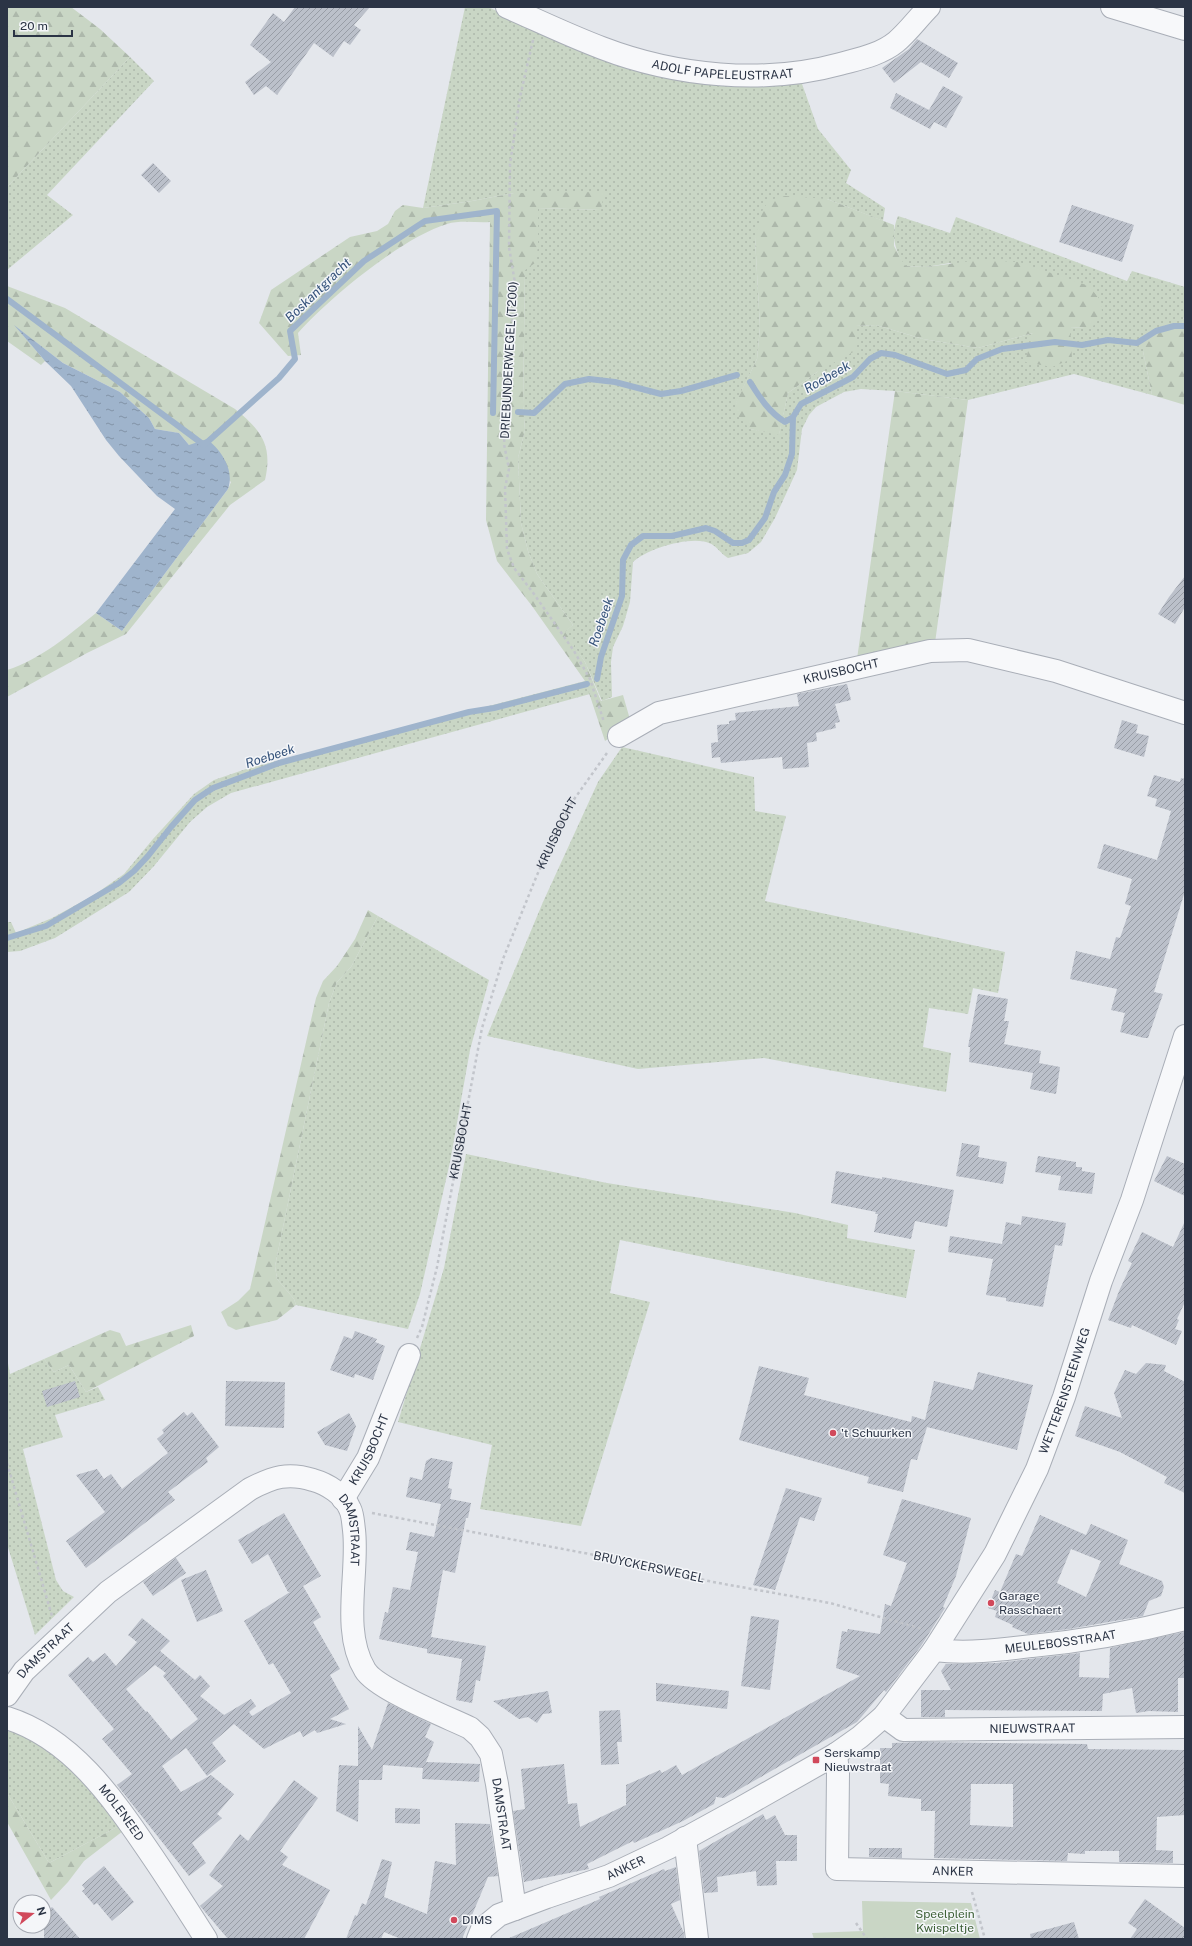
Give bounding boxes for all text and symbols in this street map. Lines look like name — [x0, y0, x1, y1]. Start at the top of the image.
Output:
scale bar — [14, 12, 72, 38]
text: 20 m — [20, 19, 48, 33]
street label: ADOLF PAPELEUSTRAAT — [650, 57, 794, 83]
water label: Boskantgracht — [282, 255, 354, 325]
street label: DRIEBUNDERWEGEL (T200) — [498, 281, 520, 439]
water label: Roebeek — [801, 358, 853, 396]
water label: Roebeek — [586, 595, 616, 649]
street label: KRUISBOCHT — [802, 656, 880, 687]
water label: Roebeek — [243, 741, 297, 771]
street label: KRUISBOCHT — [534, 795, 580, 871]
street label: KRUISBOCHT — [447, 1102, 475, 1180]
street label: WETTERENSTEENWEG — [1036, 1326, 1093, 1456]
street label: KRUISBOCHT — [346, 1412, 392, 1488]
place label: 't Schuurken — [841, 1426, 912, 1440]
marker: 't Schuurken — [828, 1428, 838, 1438]
street label: DAMSTRAAT — [336, 1491, 362, 1566]
street label: BRUYCKERSWEGEL — [592, 1548, 706, 1586]
place label: Garage Rasschaert — [999, 1589, 1062, 1617]
marker: Garage Rasschaert — [986, 1598, 996, 1608]
street label: DAMSTRAAT — [14, 1620, 77, 1681]
street label: MEULEBOSSTRAAT — [1004, 1627, 1117, 1656]
street label: NIEUWSTRAAT — [989, 1721, 1075, 1736]
place label: Serskamp Nieuwstraat — [824, 1746, 892, 1774]
marker: Serskamp Nieuwstraat — [811, 1755, 821, 1765]
street label: DAMSTRAAT — [489, 1777, 514, 1852]
street label: MOLENEED — [96, 1782, 147, 1844]
street label: ANKER — [604, 1853, 647, 1883]
street label: ANKER — [932, 1864, 974, 1879]
north arrow — [12, 1894, 52, 1934]
text: N — [35, 1905, 49, 1917]
park label: Speelplein Kwispeltje — [915, 1907, 975, 1935]
place label: DIMS — [462, 1913, 492, 1927]
marker: DIMS — [449, 1915, 459, 1925]

